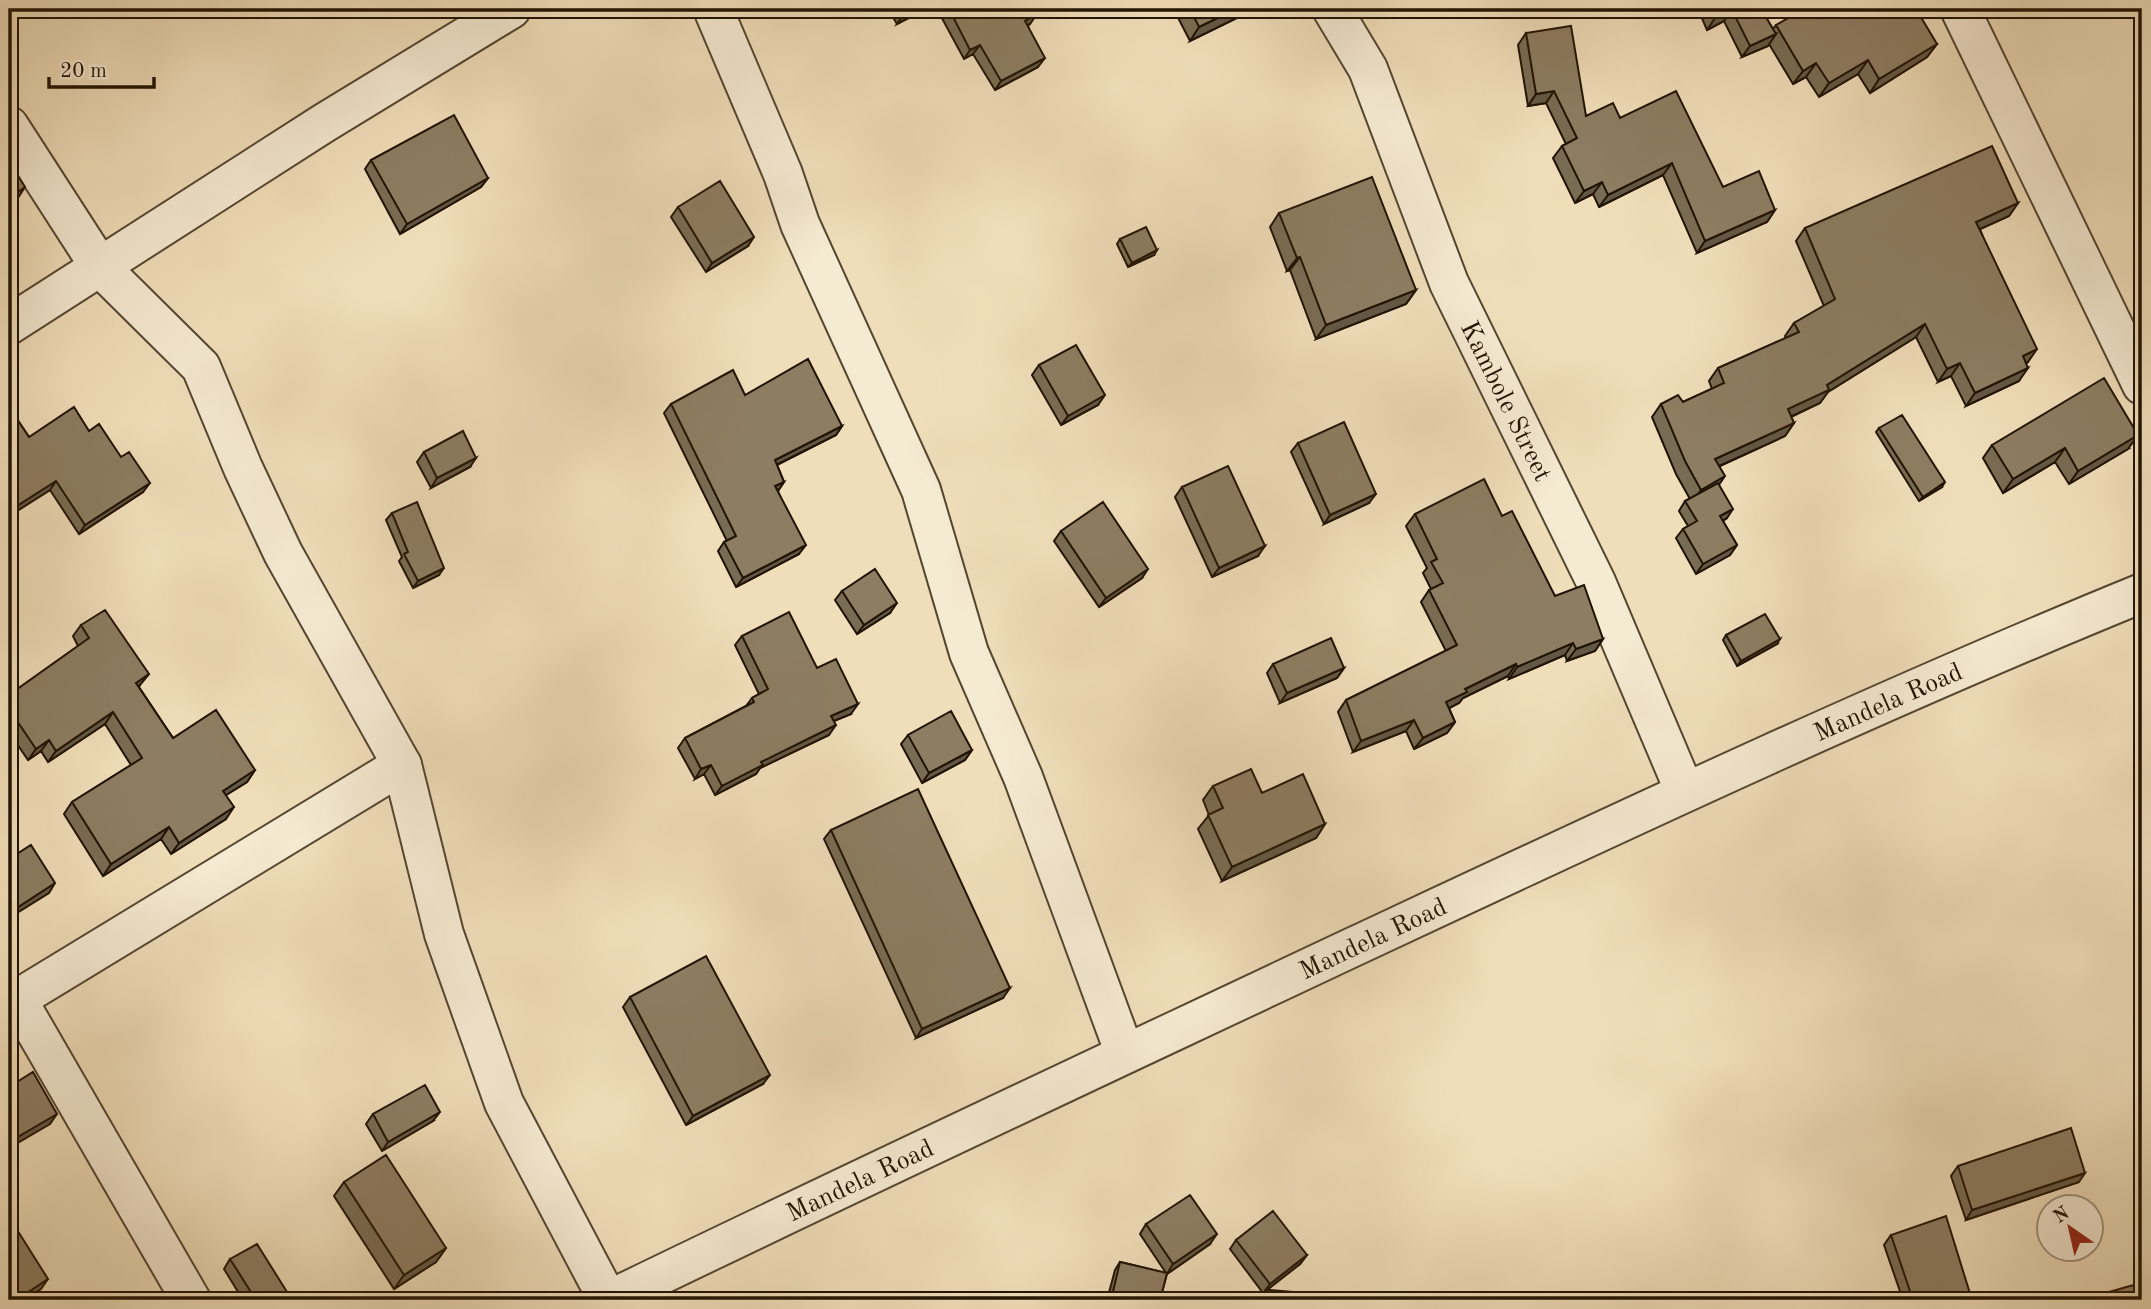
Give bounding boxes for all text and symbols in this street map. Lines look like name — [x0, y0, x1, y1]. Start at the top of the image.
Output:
scale bar — [49, 46, 154, 90]
text: 20 m — [60, 61, 107, 82]
street label: Kambole Street — [1455, 318, 1555, 486]
street label: Mandela Road — [1810, 659, 1967, 747]
street label: Mandela Road — [1296, 894, 1451, 985]
street label: Mandela Road — [783, 1136, 938, 1228]
north arrow — [2036, 1194, 2106, 1264]
text: N — [2051, 1204, 2074, 1228]

